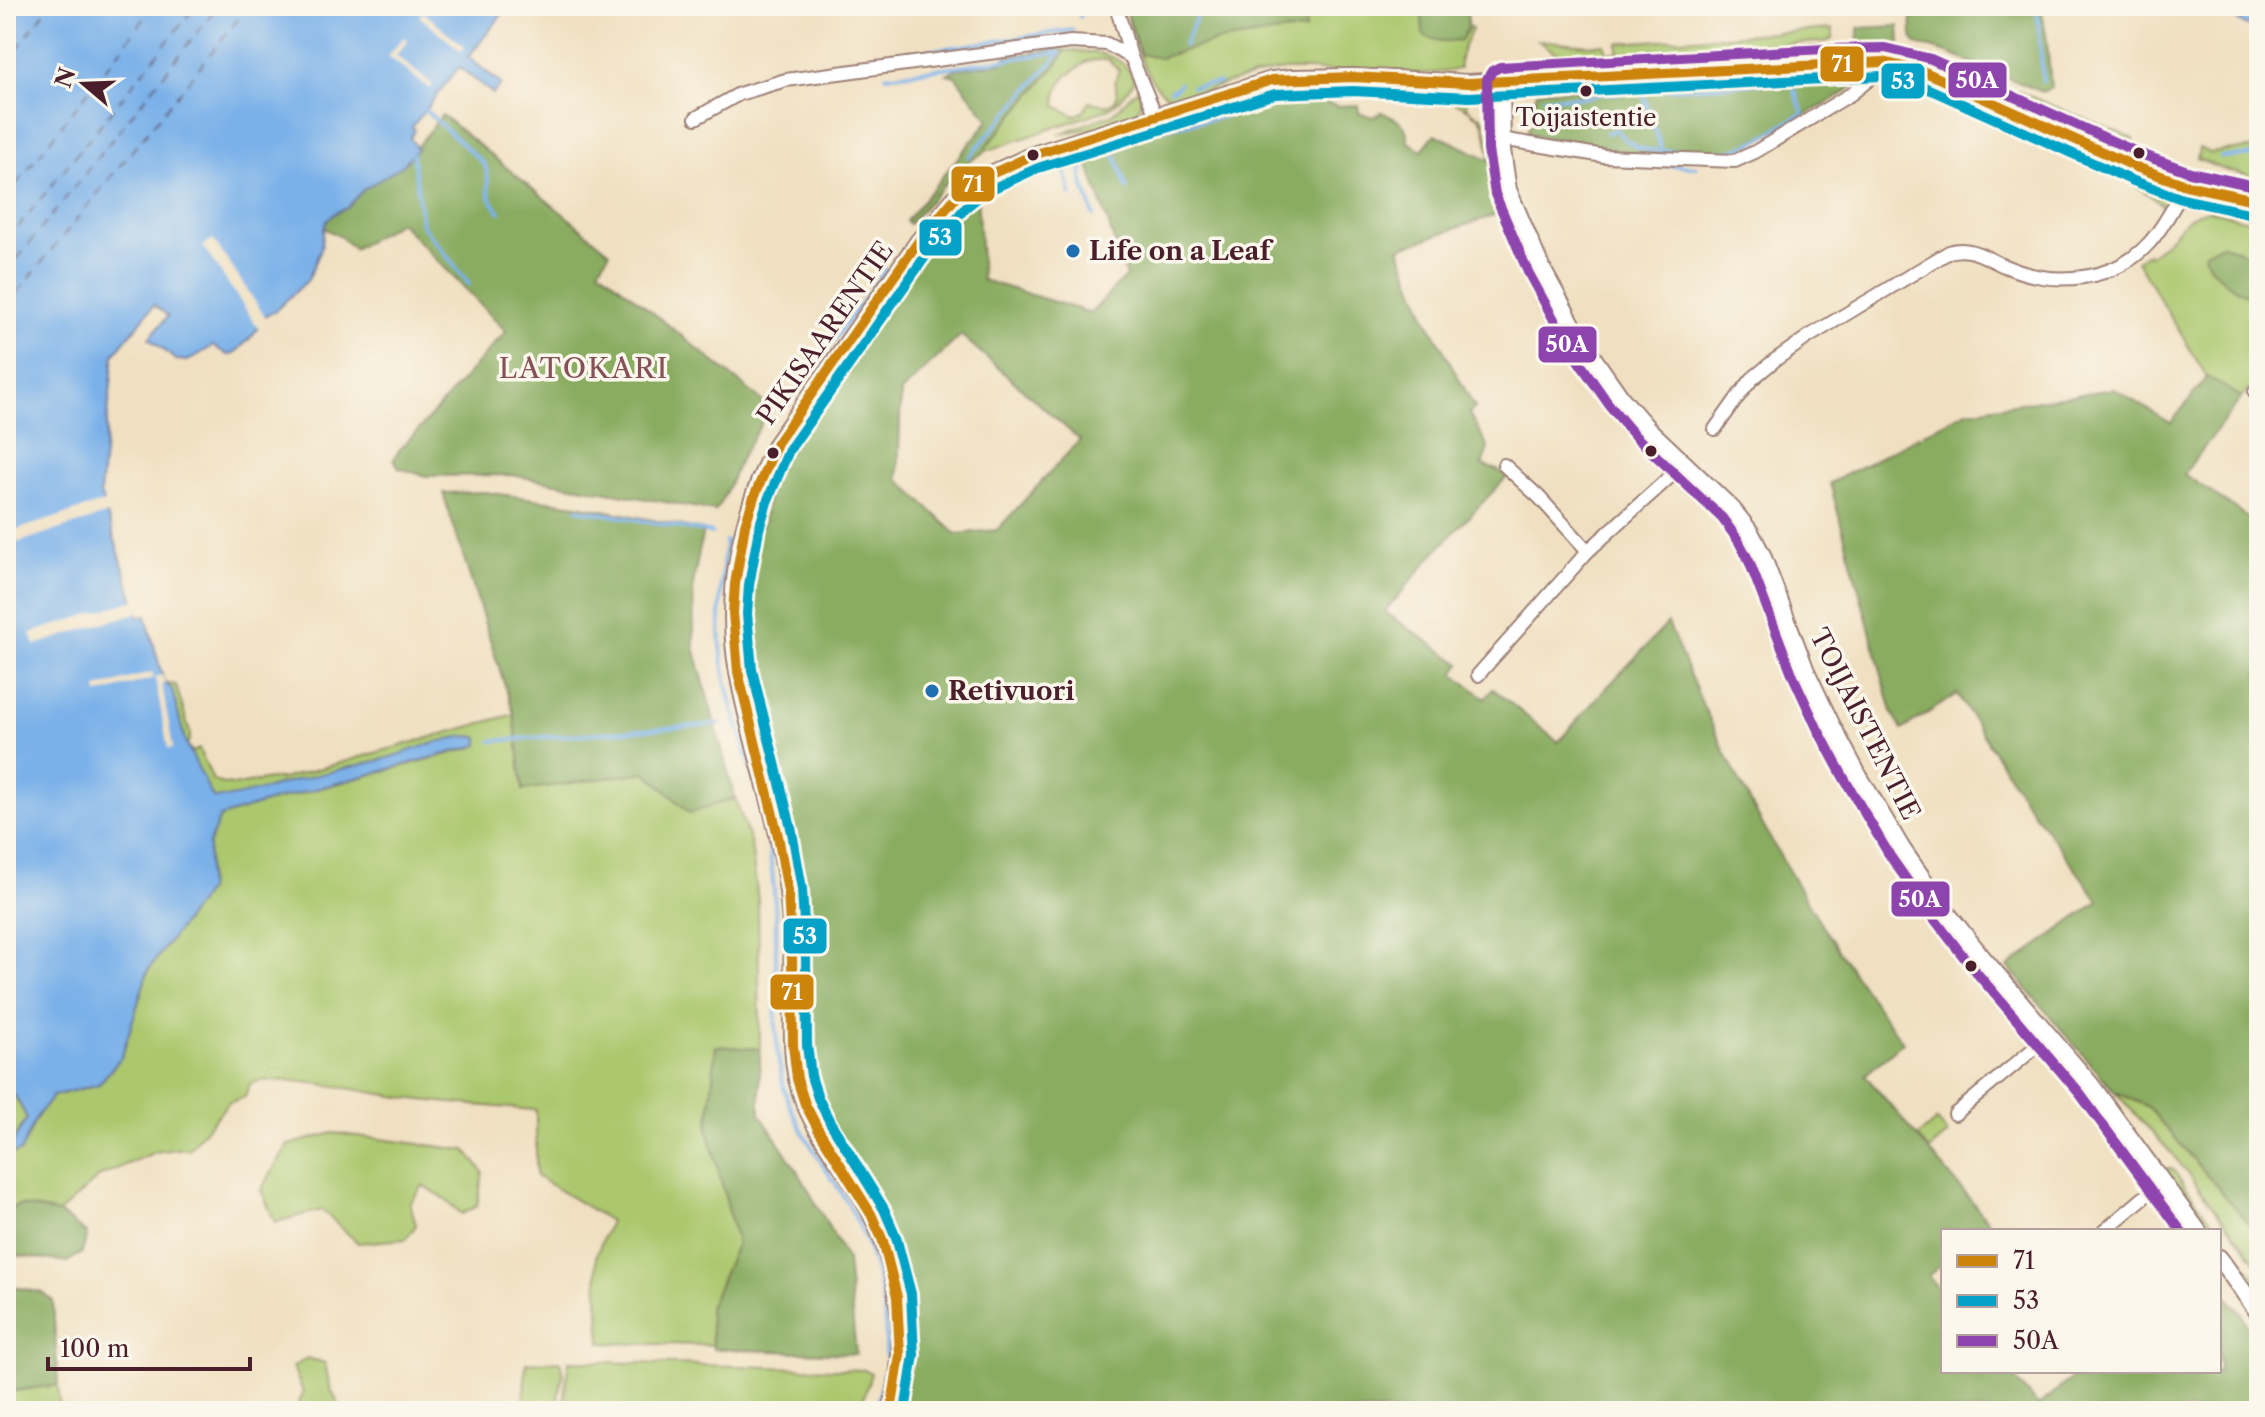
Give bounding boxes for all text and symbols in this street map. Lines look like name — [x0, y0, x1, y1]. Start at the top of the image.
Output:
north arrow — [44, 44, 124, 124]
line badge: 71 — [1819, 45, 1865, 83]
text: 71 — [1831, 51, 1853, 78]
line badge: 50A — [1947, 61, 2008, 99]
line badge: 53 — [1880, 62, 1926, 100]
text: N — [50, 64, 81, 91]
text: 50A — [1956, 67, 1999, 94]
text: 53 — [1891, 68, 1915, 95]
marker: Toijaistentie — [1578, 83, 1594, 99]
place label: Toijaistentie — [1516, 103, 1656, 132]
unlabelled marker — [2131, 145, 2147, 161]
unlabelled marker — [1025, 147, 1041, 163]
line badge: 71 — [950, 165, 996, 203]
text: 71 — [962, 171, 984, 198]
line badge: 53 — [918, 218, 963, 257]
text: 53 — [928, 224, 952, 251]
street label: PIKISAARENTIE — [750, 235, 900, 431]
place label: Life on a Leaf — [1089, 235, 1275, 267]
marker: Life on a Leaf — [1064, 242, 1082, 260]
line badge: 50A — [1537, 325, 1598, 364]
text: 50A — [1546, 331, 1589, 358]
district label: LATOKARI — [499, 351, 669, 385]
unlabelled marker — [1643, 443, 1659, 459]
unlabelled marker — [765, 445, 781, 461]
street label: TOIJAISTENTIE — [1803, 623, 1927, 825]
place label: Retivuori — [948, 675, 1075, 707]
marker: Retivuori — [923, 682, 941, 700]
line badge: 50A — [1890, 880, 1951, 918]
text: 50A — [1899, 886, 1942, 913]
line badge: 53 — [782, 917, 828, 955]
text: 53 — [793, 923, 817, 950]
unlabelled marker — [1963, 958, 1979, 974]
line badge: 71 — [769, 973, 815, 1011]
text: 71 — [781, 979, 803, 1006]
legend — [1941, 1229, 2221, 1373]
text: 71 — [2013, 1246, 2035, 1275]
text: 53 — [2013, 1286, 2039, 1315]
scale bar — [48, 1321, 250, 1371]
text: 50A — [2013, 1326, 2060, 1355]
text: 100 m — [60, 1334, 129, 1363]

